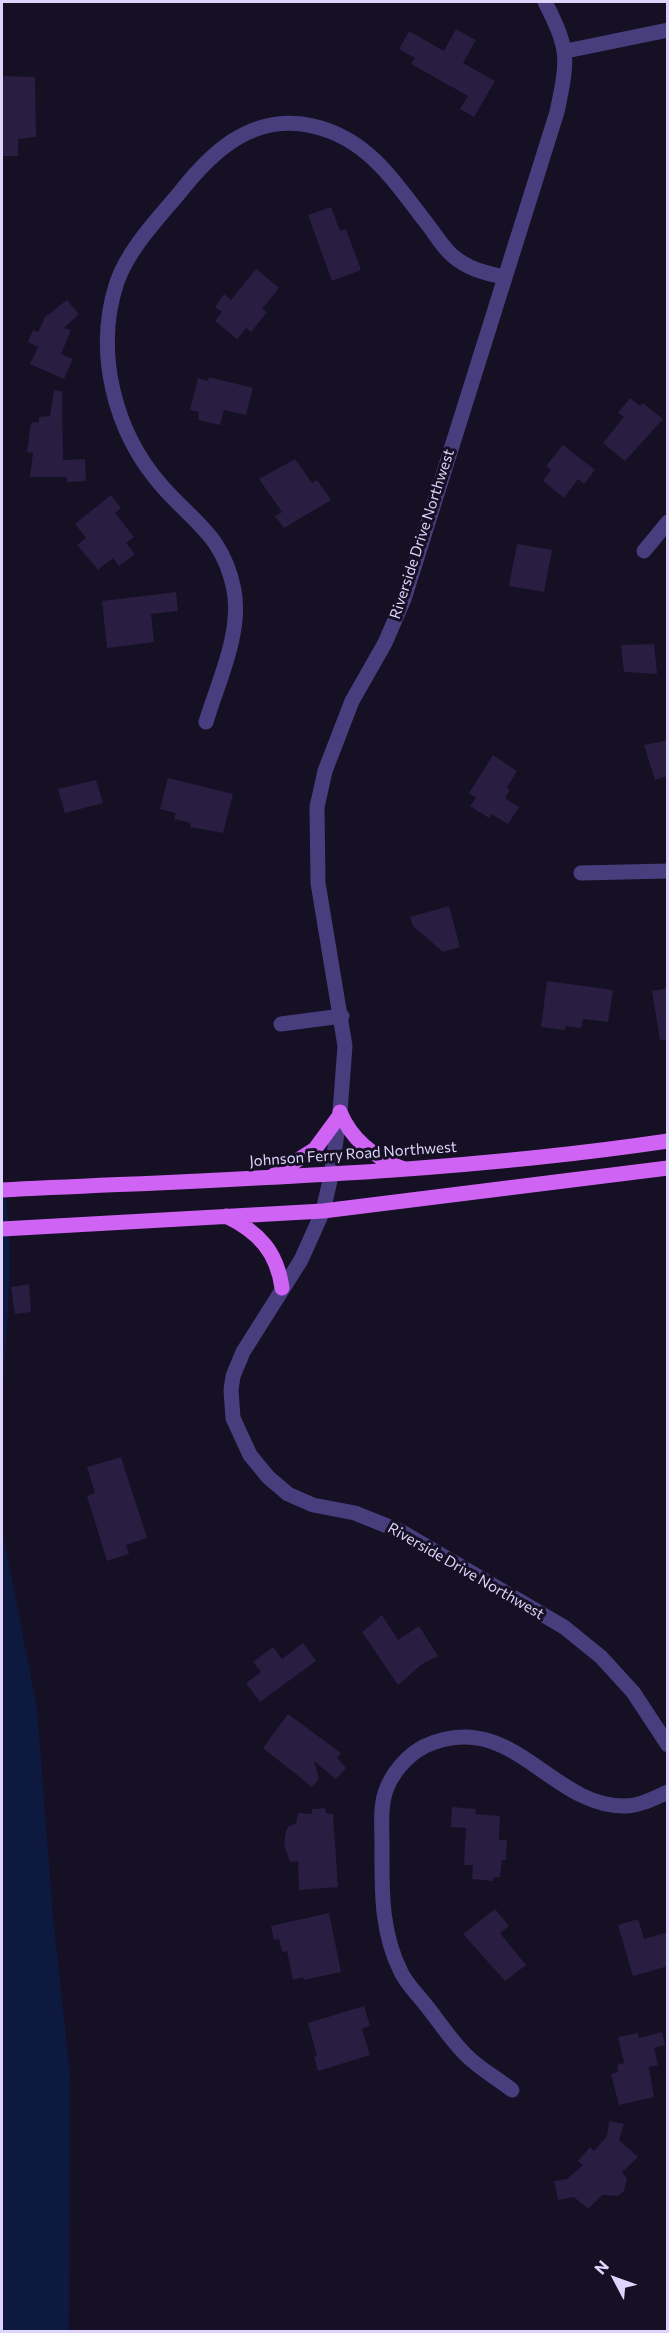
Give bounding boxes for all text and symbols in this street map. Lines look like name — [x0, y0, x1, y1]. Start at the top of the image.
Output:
street label: Riverside Drive Northwest — [386, 447, 458, 621]
street label: Johnson Ferry Road Northwest — [249, 1138, 457, 1170]
street label: Riverside Drive Northwest — [385, 1519, 547, 1623]
north arrow — [585, 2249, 645, 2309]
text: N — [590, 2256, 612, 2278]

